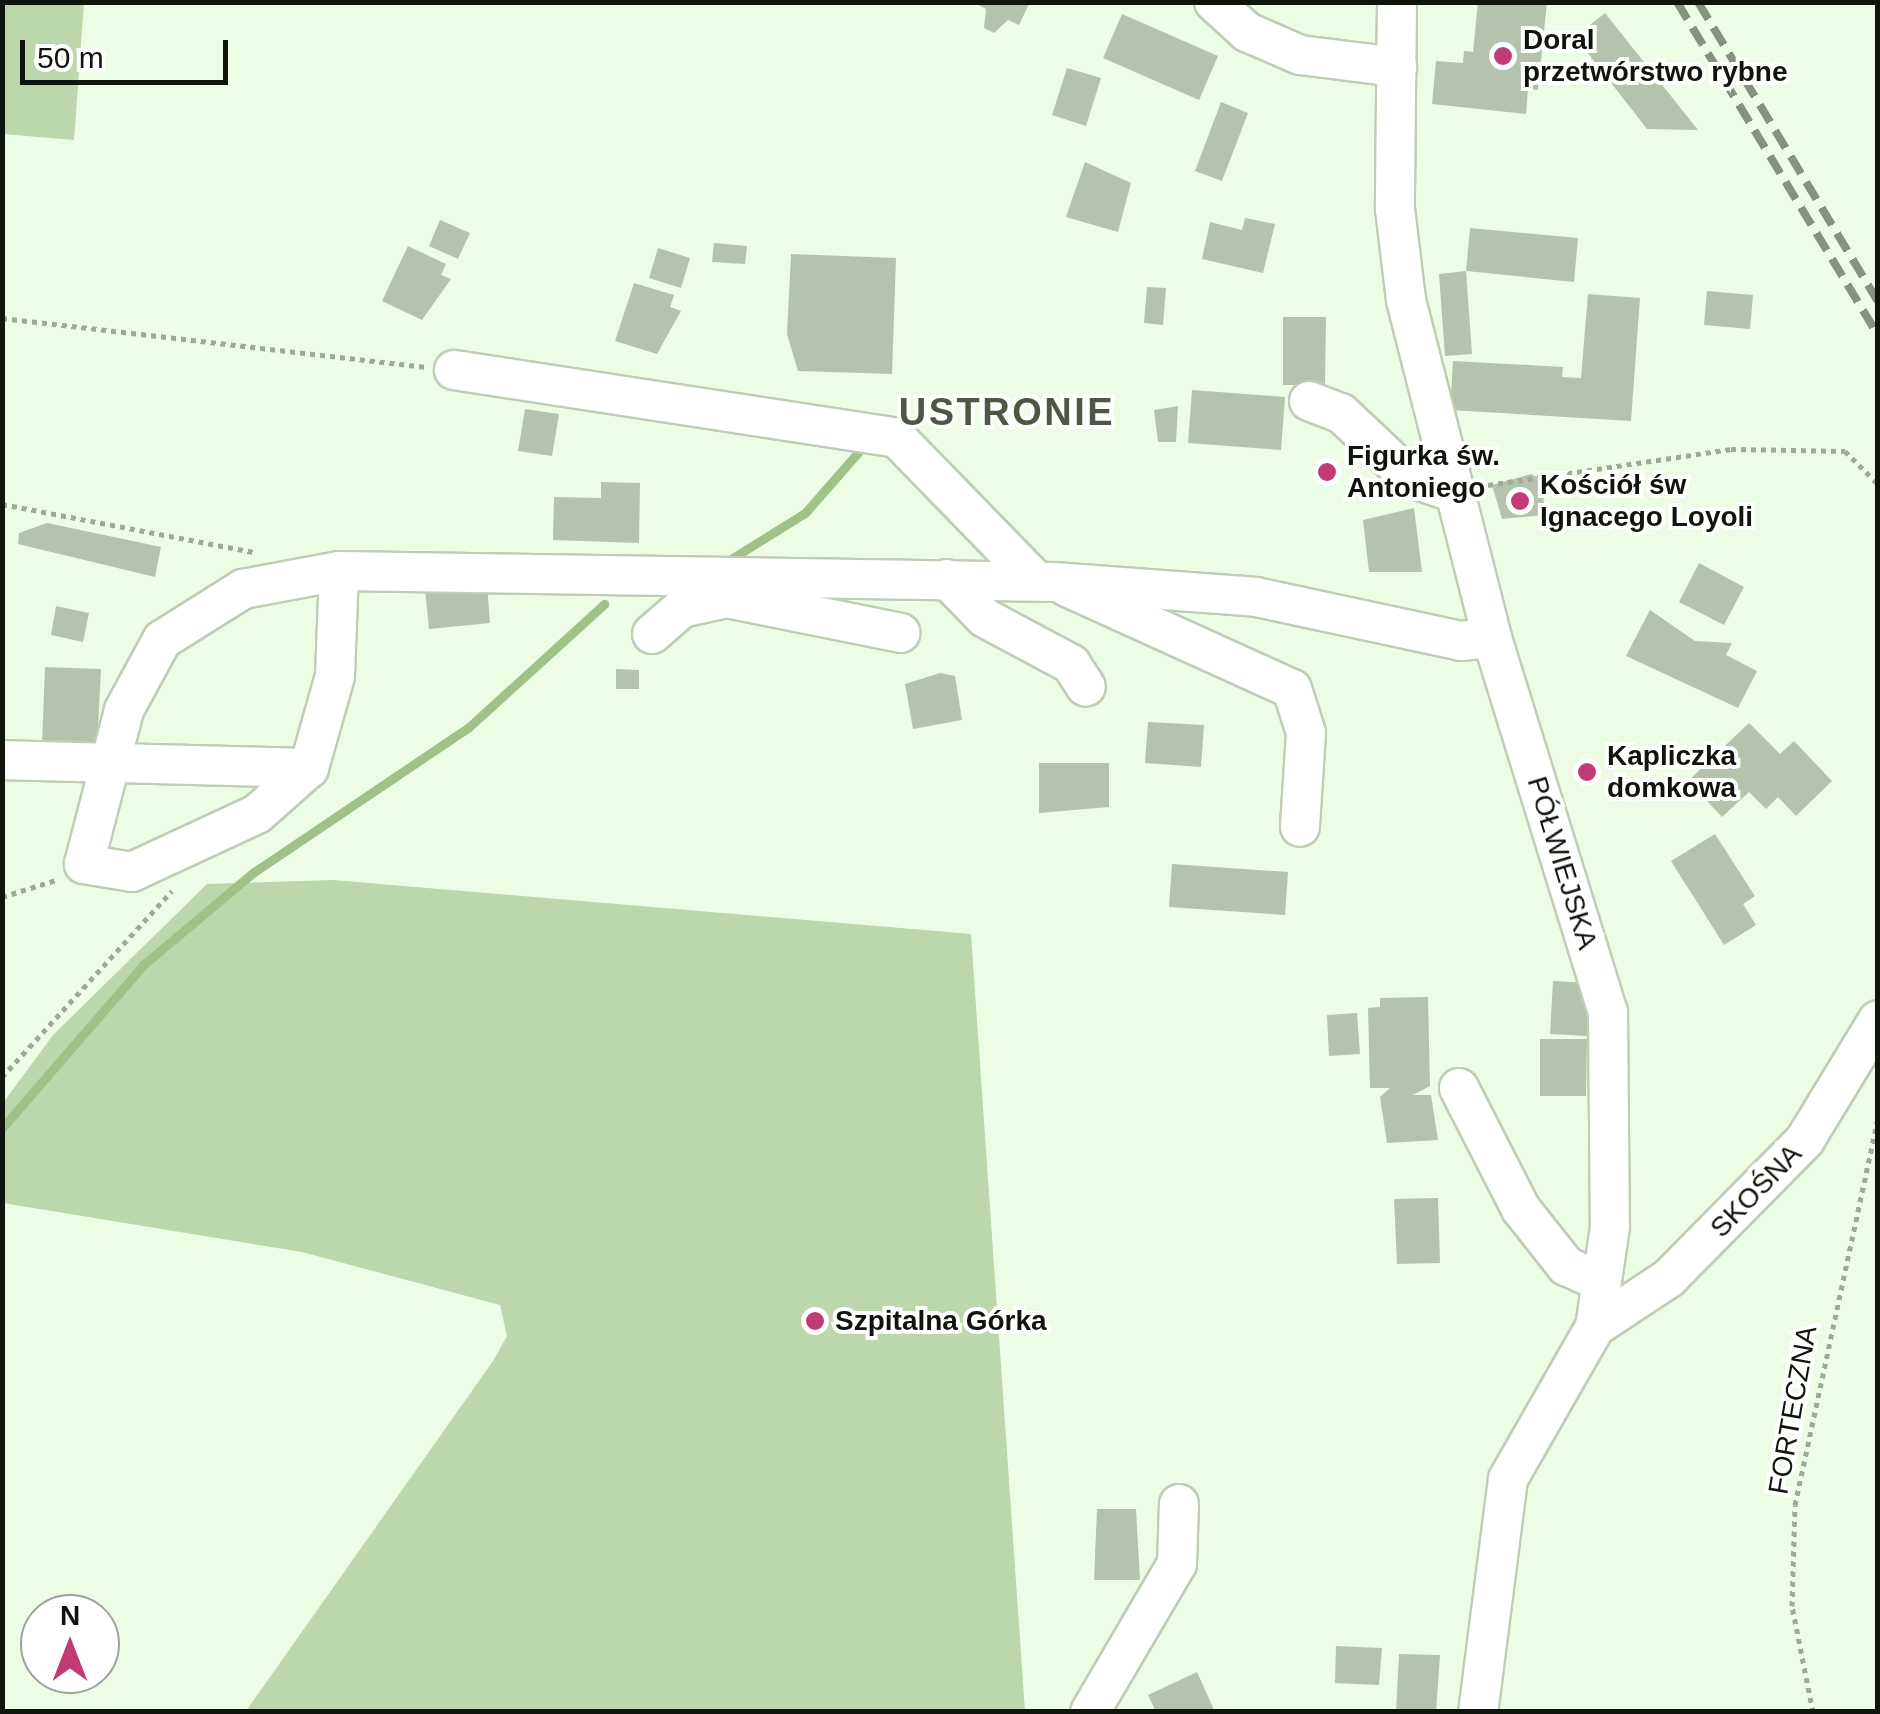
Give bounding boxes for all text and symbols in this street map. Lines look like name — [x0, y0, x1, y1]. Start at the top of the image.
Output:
scale bar — [25, 20, 232, 82]
place label: Doral przetwórstwo rybne — [1523, 23, 1787, 89]
text: 50 m — [37, 41, 104, 74]
marker: Doral przetwórstwo rybne — [1492, 45, 1514, 67]
district label: USTRONIE — [899, 390, 1115, 436]
place label: Figurka św. Antoniego — [1347, 439, 1500, 505]
marker: Figurka św. Antoniego — [1316, 461, 1338, 483]
place label: Kościół św Ignacego Loyoli — [1540, 468, 1753, 534]
marker: Kościół św Ignacego Loyoli — [1509, 490, 1531, 512]
place label: Kapliczka domkowa — [1607, 739, 1736, 805]
marker: Kapliczka domkowa — [1576, 761, 1598, 783]
street label: PÓŁWIEJSKA — [1520, 773, 1604, 953]
street label: SKOŚNA — [1703, 1137, 1809, 1245]
place label: Szpitalna Górka — [835, 1304, 1047, 1338]
marker: Szpitalna Górka — [804, 1310, 826, 1332]
street label: FORTECZNA — [1762, 1323, 1824, 1497]
north arrow — [20, 1594, 120, 1694]
text: N — [60, 1600, 80, 1631]

